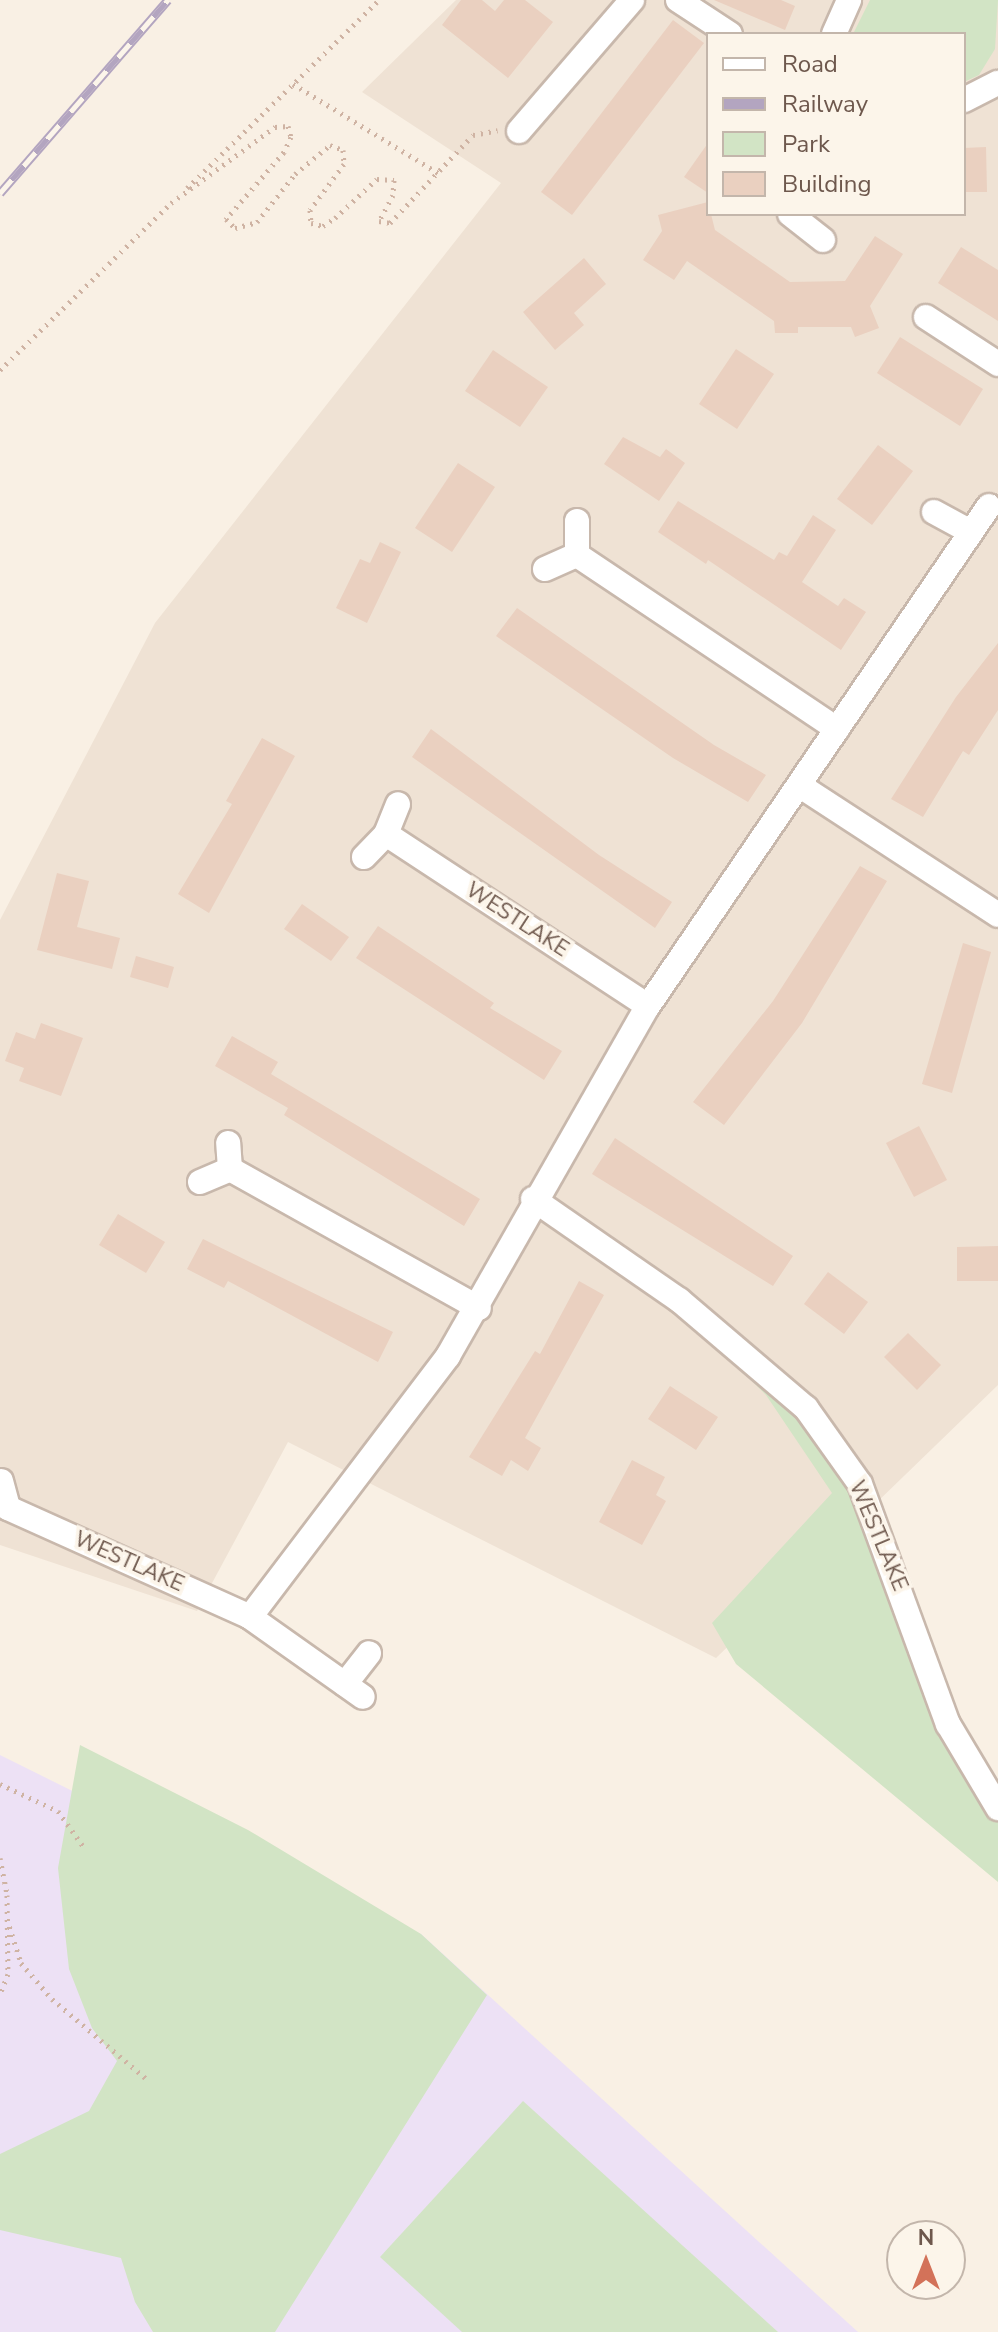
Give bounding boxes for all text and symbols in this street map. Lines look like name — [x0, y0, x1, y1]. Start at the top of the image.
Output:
legend — [706, 32, 966, 216]
text: Road — [782, 48, 838, 80]
text: Railway — [782, 88, 868, 120]
text: Park — [782, 128, 830, 160]
text: Building — [782, 168, 872, 200]
street label: WESTLAKE — [461, 877, 573, 963]
street label: WESTLAKE — [843, 1477, 913, 1595]
street label: WESTLAKE — [70, 1526, 188, 1598]
north arrow — [886, 2220, 966, 2300]
text: N — [918, 2223, 934, 2253]

